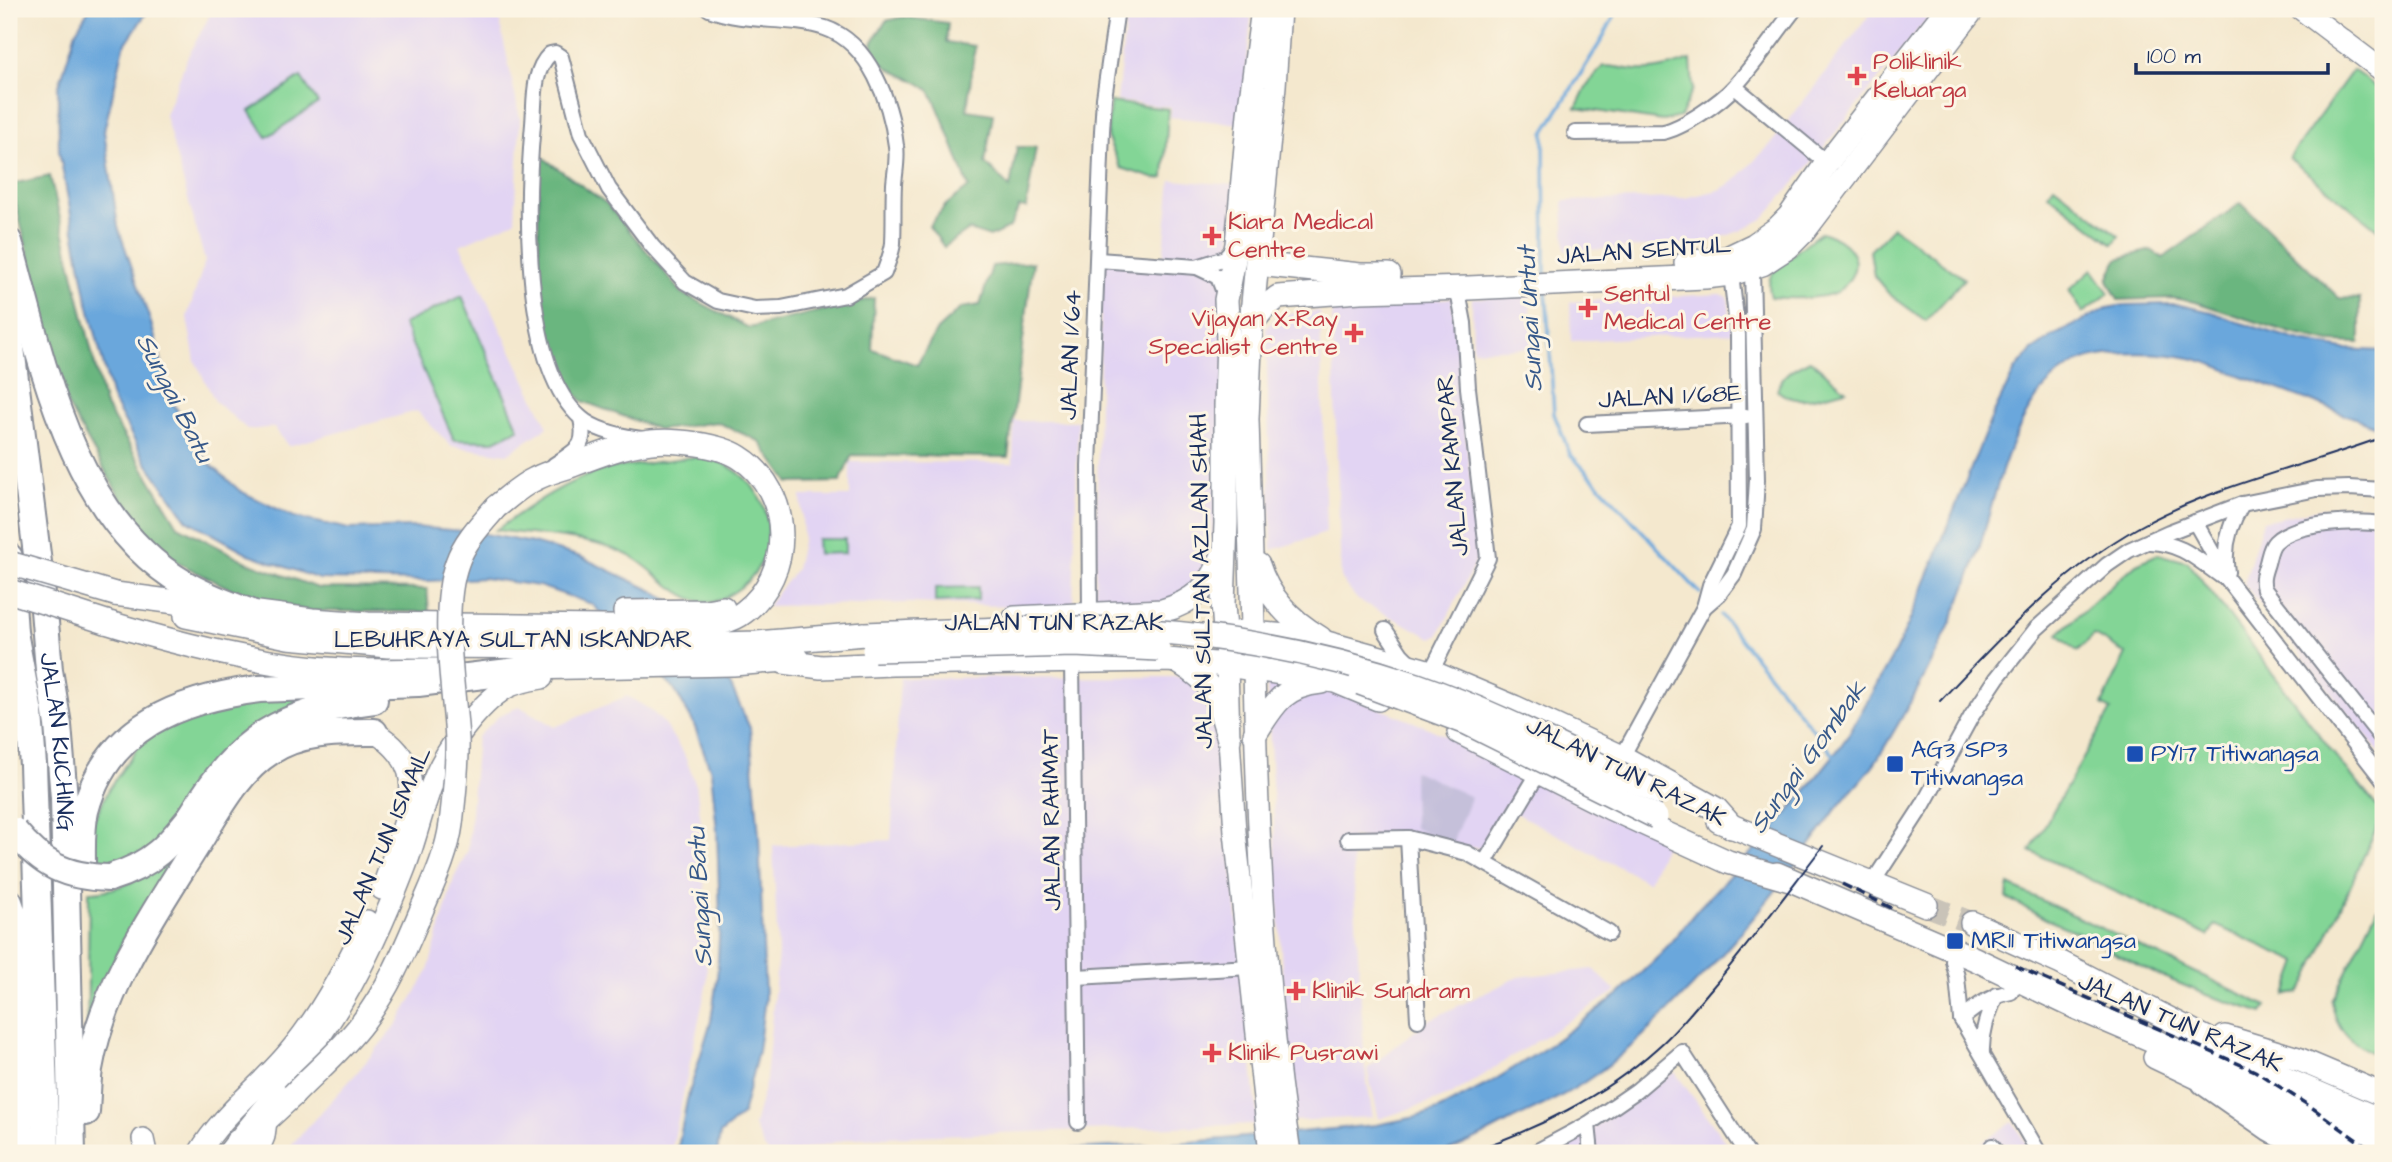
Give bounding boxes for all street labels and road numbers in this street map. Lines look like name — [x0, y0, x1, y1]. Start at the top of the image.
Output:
street label: JALAN SENTUL — [1556, 228, 1733, 274]
street label: JALAN 1/64 — [1052, 289, 1090, 421]
street label: JALAN KAMPAR — [1428, 373, 1478, 557]
street label: JALAN 1/68E — [1597, 376, 1743, 418]
street label: JALAN SULTAN AZLAN SHAH — [1182, 413, 1222, 749]
street label: JALAN TUN RAZAK — [944, 606, 1164, 640]
street label: LEBUHRAYA SULTAN ISKANDAR — [334, 623, 692, 657]
street label: JALAN KUCHING — [31, 651, 82, 832]
street label: JALAN TUN RAZAK — [1520, 709, 1732, 835]
street label: JALAN RAHMAT — [1033, 729, 1071, 911]
street label: JALAN TUN ISMAIL — [326, 741, 440, 950]
street label: JALAN TUN RAZAK — [2073, 965, 2288, 1082]

